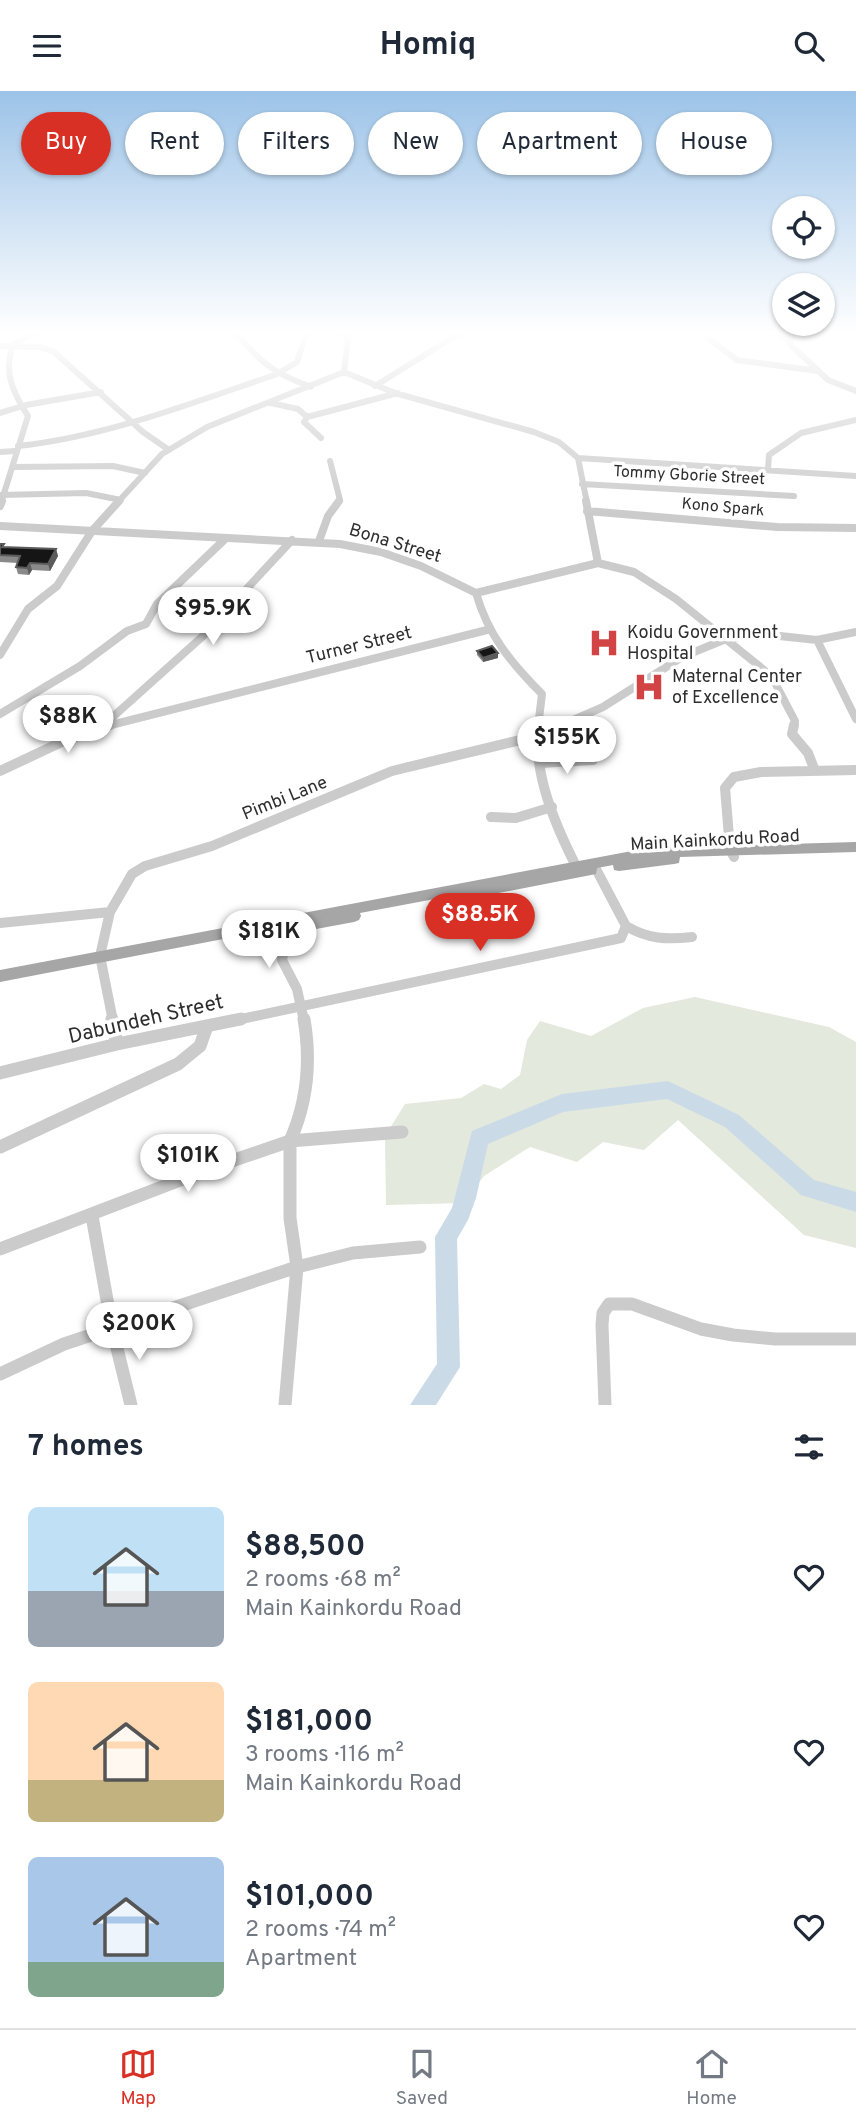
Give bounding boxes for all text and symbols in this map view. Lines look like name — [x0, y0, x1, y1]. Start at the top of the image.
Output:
text: Homiq — [380, 26, 476, 66]
icon: menu — [28, 27, 66, 65]
icon: search — [790, 27, 828, 65]
chip: Buy — [21, 112, 111, 175]
chip: Rent — [125, 112, 224, 175]
chip: Filters — [238, 112, 354, 175]
chip: New — [368, 112, 463, 175]
chip: Apartment — [477, 112, 642, 175]
chip: House — [656, 112, 772, 175]
map controls — [772, 196, 835, 336]
button: locate — [772, 196, 835, 259]
button: layers — [772, 273, 835, 336]
street label: Tommy Gborie Street — [613, 462, 765, 490]
street label: Kono Spark — [681, 494, 765, 522]
street label: Bona Street — [346, 519, 444, 569]
pin: $95.9K — [156, 587, 270, 647]
text: $95.9K — [174, 595, 252, 624]
street label: Turner Street — [304, 622, 414, 670]
place label: Koidu Government Hospital — [627, 622, 778, 666]
hospital icon: Koidu Government Hospital — [587, 626, 621, 660]
place label: Maternal Center of Excellence — [672, 666, 802, 710]
hospital icon: Maternal Center of Excellence — [632, 670, 666, 704]
pin: $88K — [27, 695, 109, 755]
text: $88K — [38, 703, 98, 732]
pin: $155K — [518, 717, 616, 776]
text: $155K — [533, 724, 601, 753]
street label: Pimbi Lane — [239, 771, 331, 827]
street label: Main Kainkordu Road — [630, 825, 800, 857]
pin: $88.5K — [423, 893, 537, 953]
text: $88.5K — [441, 901, 519, 930]
pin: $181K — [220, 911, 318, 970]
text: $181K — [238, 918, 300, 947]
street label: Dabundeh Street — [66, 989, 226, 1051]
pin: $101K — [139, 1135, 237, 1194]
text: $101K — [156, 1142, 220, 1171]
pin: $200K — [90, 1303, 188, 1362]
text: $200K — [102, 1310, 176, 1339]
icon: filters — [790, 1428, 828, 1466]
text: 7 homes — [28, 1429, 144, 1466]
text: $88,500 — [245, 1529, 365, 1566]
icon: home — [84, 1535, 168, 1619]
icon: heart — [790, 1558, 828, 1596]
text: 2 rooms · 68 m² — [245, 1566, 401, 1595]
text: Main Kainkordu Road — [245, 1595, 462, 1624]
text: $181,000 — [245, 1704, 373, 1741]
icon: home — [84, 1710, 168, 1794]
icon: heart — [790, 1733, 828, 1771]
text: 3 rooms · 116 m² — [245, 1741, 404, 1770]
text: Main Kainkordu Road — [245, 1770, 462, 1799]
text: $101,000 — [245, 1879, 374, 1916]
icon: home — [84, 1885, 168, 1969]
icon: heart — [790, 1908, 828, 1946]
text: 2 rooms · 74 m² — [245, 1916, 396, 1945]
text: Apartment — [245, 1945, 357, 1974]
tab: Map — [119, 2045, 157, 2111]
tab: Saved — [396, 2045, 448, 2111]
tab: Home — [686, 2045, 737, 2111]

